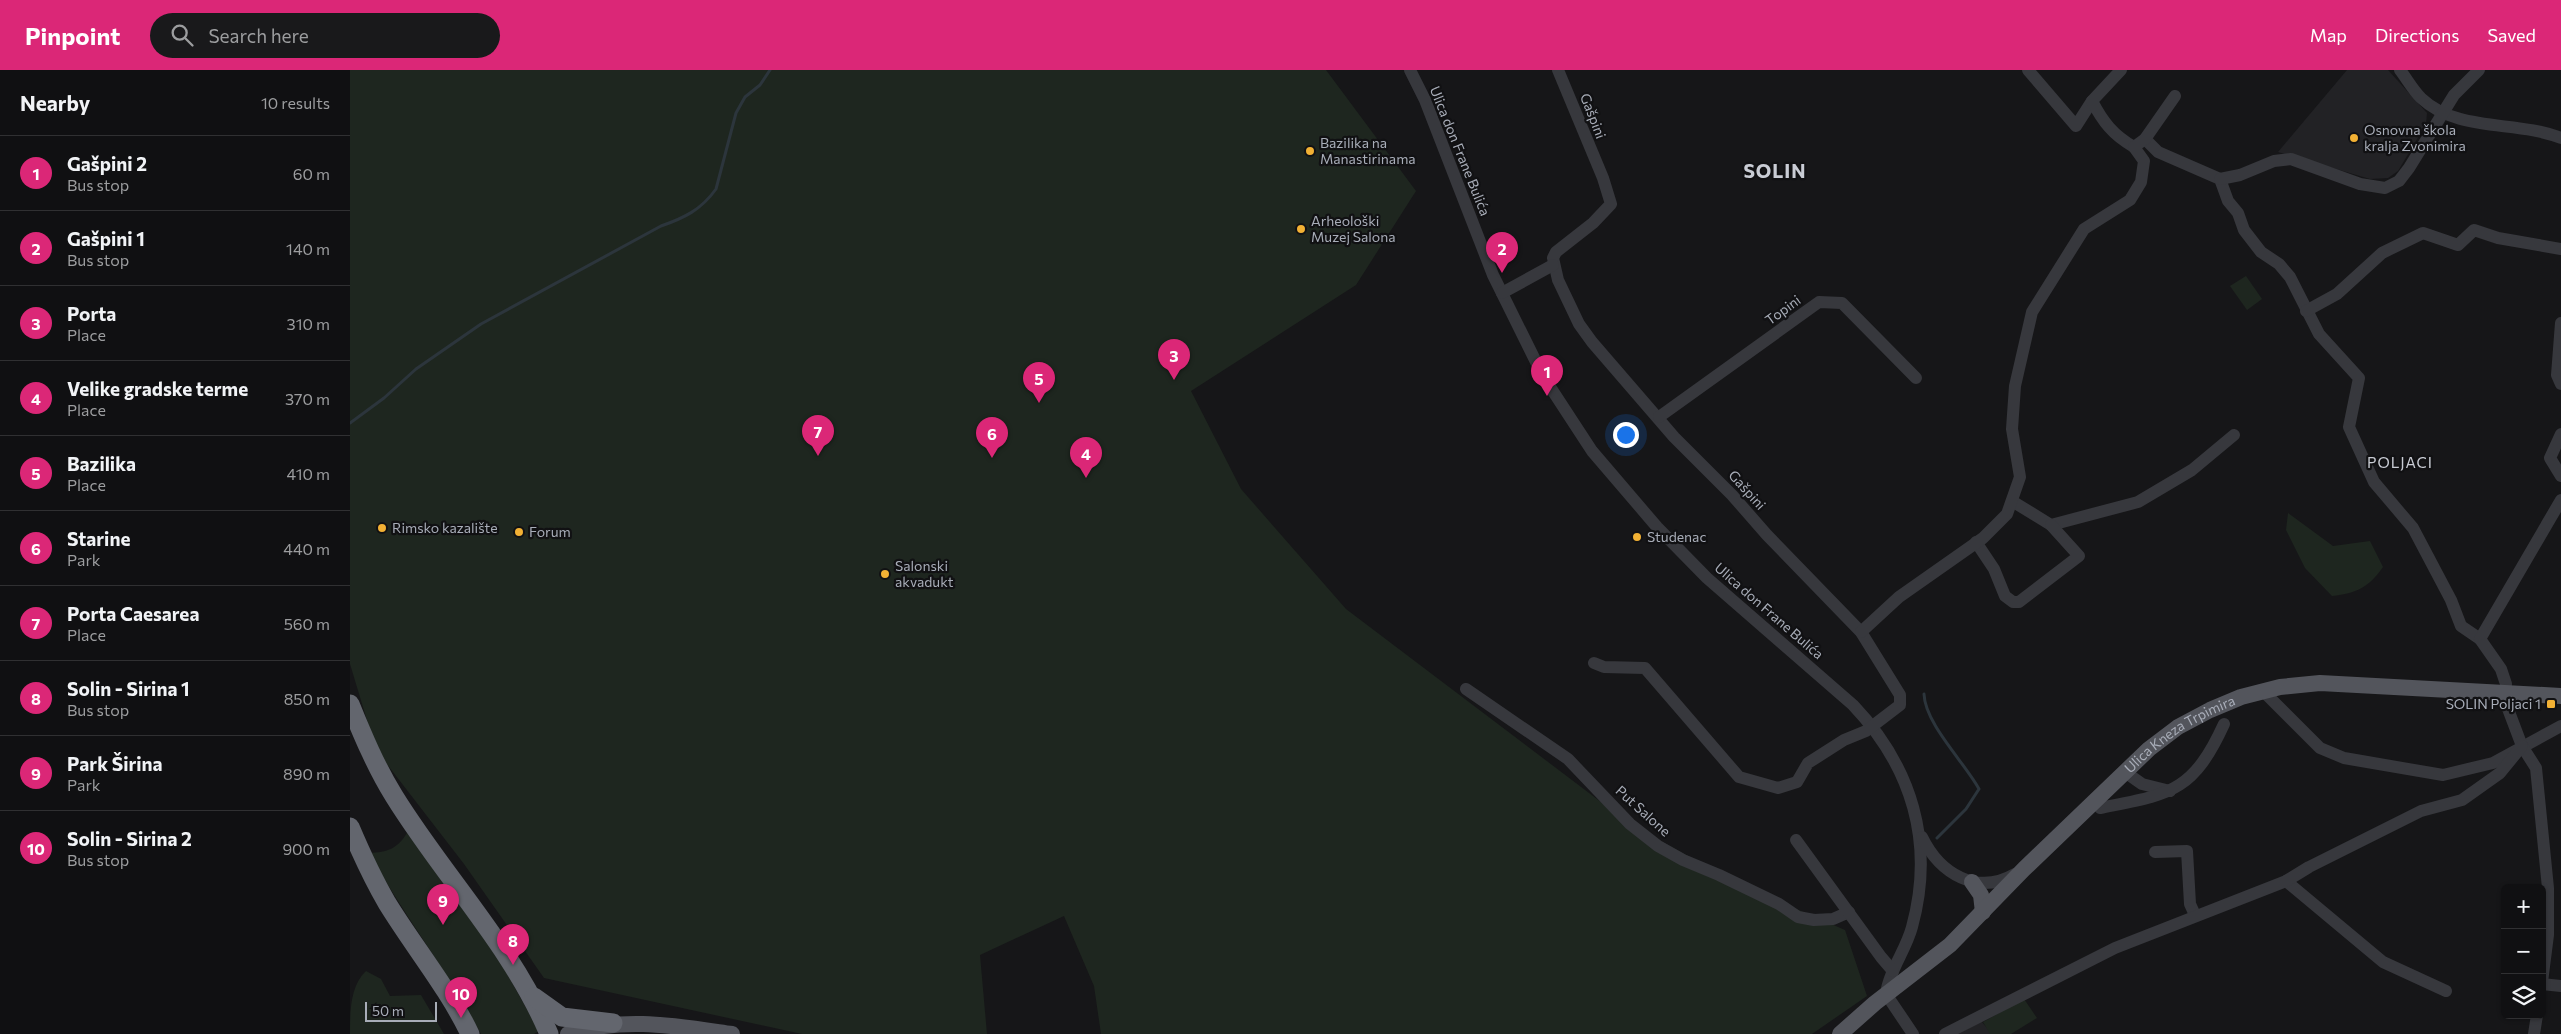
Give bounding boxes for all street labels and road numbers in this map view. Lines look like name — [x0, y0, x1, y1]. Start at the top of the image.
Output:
street label: Ulica don Frane Bulića — [1427, 83, 1494, 218]
street label: Gašpini — [1577, 91, 1610, 141]
street label: Topini — [1762, 291, 1804, 328]
street label: Gašpini — [1725, 466, 1770, 513]
street label: Ulica don Frane Bulića — [1712, 559, 1827, 662]
street label: Ulica Kneza Trpimira — [2120, 691, 2238, 776]
street label: Put Salone — [1612, 782, 1674, 840]

